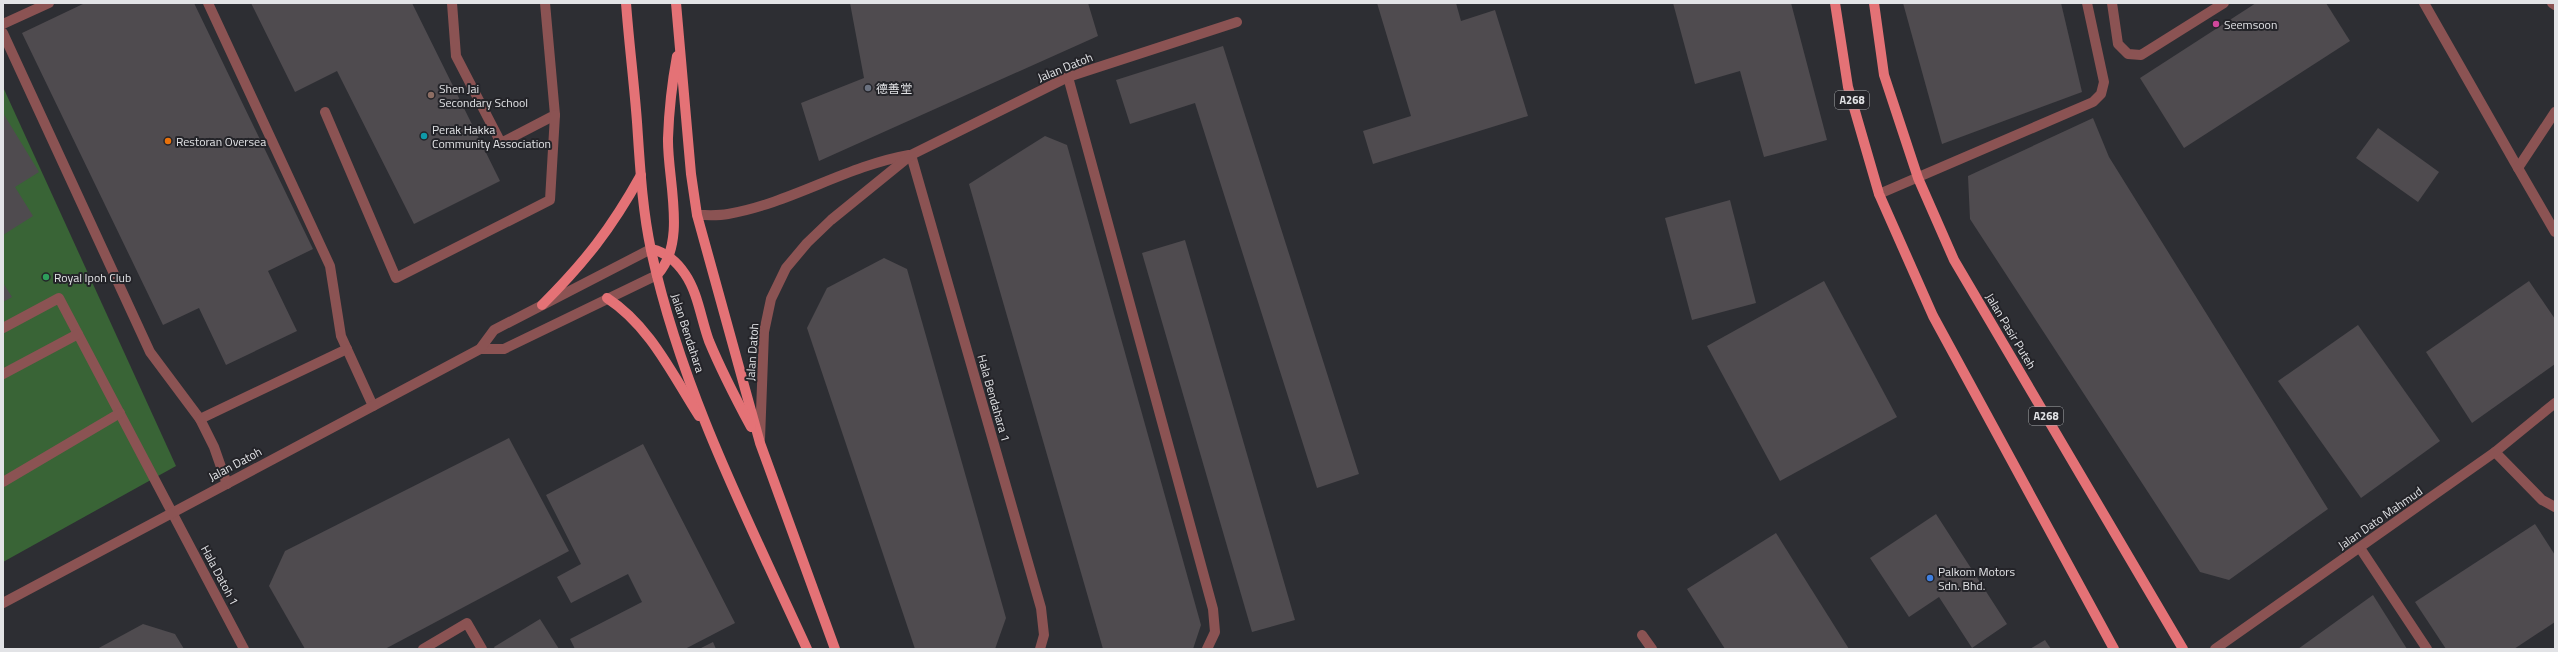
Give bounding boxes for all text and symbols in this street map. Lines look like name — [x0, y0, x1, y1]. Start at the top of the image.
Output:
place label: Seemsoon — [2224, 15, 2277, 34]
marker: Seemsoon — [2211, 19, 2221, 29]
street label: Jalan Datoh — [1035, 47, 1095, 87]
place label: Shen Jai Secondary School — [439, 79, 528, 112]
place label: 德善堂 — [876, 79, 912, 98]
marker: 德善堂 — [863, 83, 873, 93]
marker: Shen Jai Secondary School — [426, 90, 436, 100]
road number: A268 — [1835, 91, 1869, 109]
place label: Perak Hakka Community Association — [432, 120, 551, 153]
marker: Perak Hakka Community Association — [419, 131, 429, 141]
place label: Restoran Oversea — [176, 132, 266, 151]
marker: Restoran Oversea — [163, 136, 173, 146]
place label: Royal Ipoh Club — [54, 268, 131, 287]
marker: Royal Ipoh Club — [41, 272, 51, 282]
street label: Jalan Pasir Puteh — [1981, 289, 2041, 373]
street label: Jalan Bendahara — [666, 291, 710, 375]
street label: Jalan Datoh — [740, 322, 764, 382]
street label: Hala Bendahara 1 — [972, 352, 1016, 444]
road number: A268 — [2029, 407, 2063, 425]
street label: Jalan Datoh — [205, 442, 265, 486]
street label: Jalan Dato Mahmud — [2334, 482, 2426, 554]
street label: Hala Datoh 1 — [196, 542, 244, 608]
place label: Palkom Motors Sdn. Bhd. — [1938, 562, 2015, 595]
marker: Palkom Motors Sdn. Bhd. — [1925, 573, 1935, 583]

